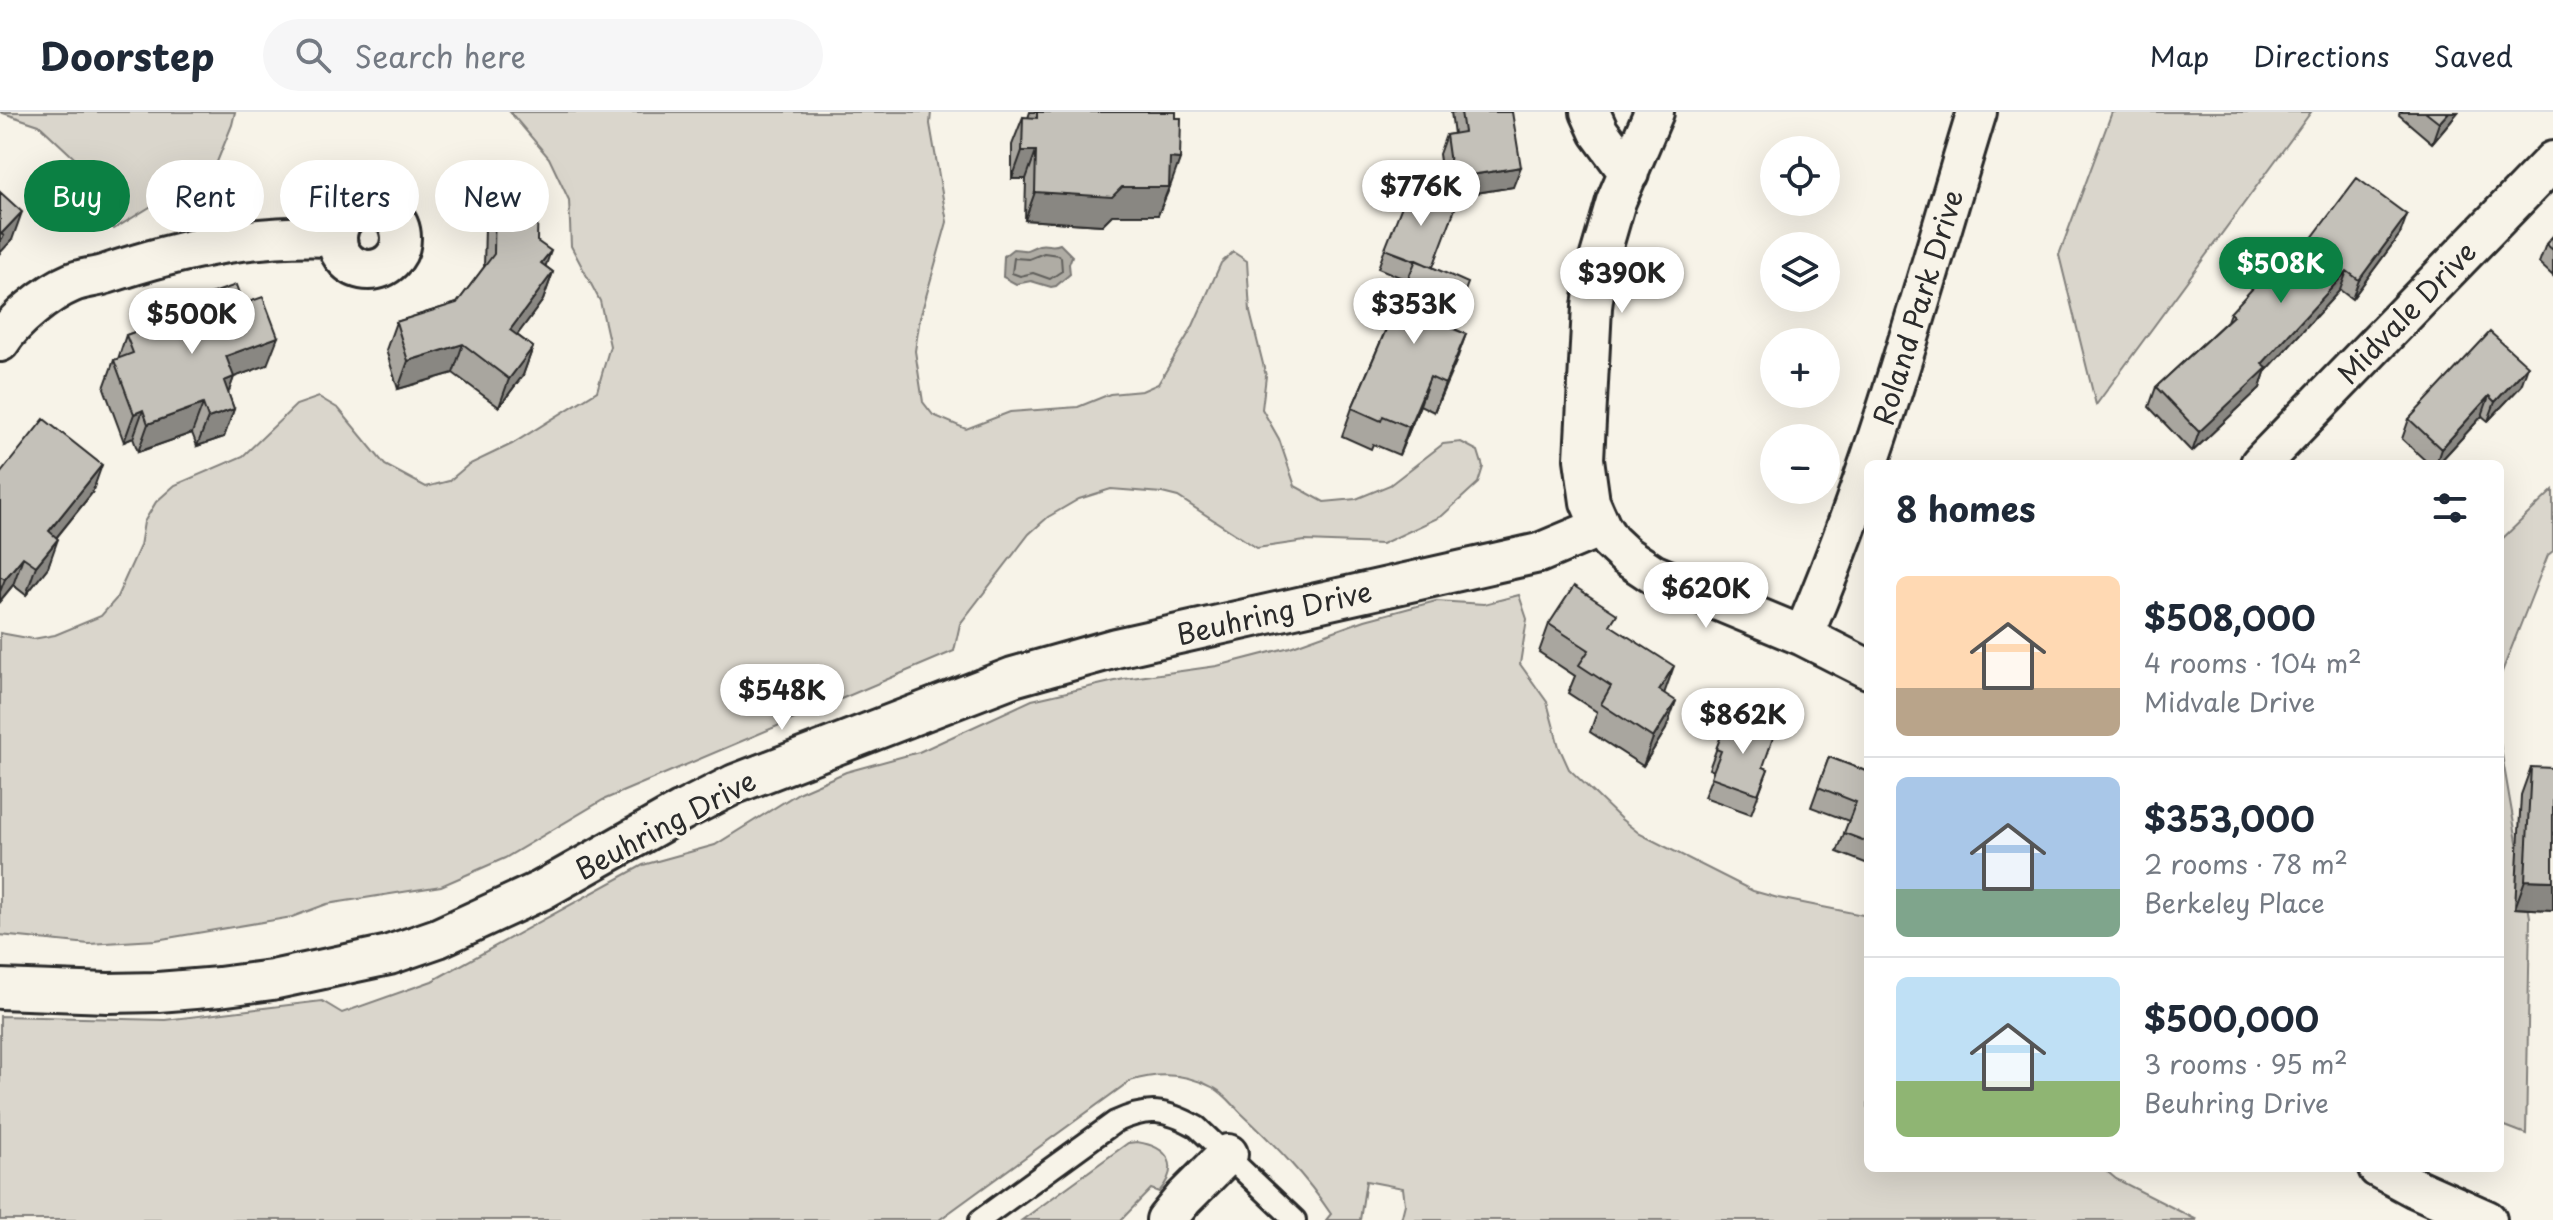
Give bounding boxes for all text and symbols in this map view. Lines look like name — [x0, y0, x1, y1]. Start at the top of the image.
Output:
search box — [263, 19, 823, 91]
text: Doorstep — [40, 27, 215, 84]
icon: search — [291, 33, 335, 77]
text: Search here — [355, 33, 526, 78]
text: Map — [2150, 34, 2209, 77]
text: Directions — [2253, 34, 2390, 77]
text: Saved — [2434, 34, 2513, 77]
map controls — [1760, 136, 1840, 504]
button: locate — [1760, 136, 1840, 216]
chip: Buy — [24, 160, 130, 232]
chip: Rent — [146, 160, 264, 232]
chip: Filters — [280, 160, 419, 232]
chip: New — [435, 160, 549, 232]
pin: $776K — [1365, 160, 1477, 228]
text: $776K — [1380, 166, 1462, 205]
street label: Roland Park Drive — [1861, 184, 1973, 430]
street label: Midvale Drive — [2327, 231, 2485, 393]
button: layers — [1760, 232, 1840, 312]
pin: $508K — [2225, 237, 2337, 305]
text: $508K — [2237, 243, 2325, 282]
pin: $390K — [1566, 247, 1678, 315]
text: $390K — [1578, 253, 1666, 292]
pin: $353K — [1358, 278, 1470, 346]
text: $353K — [1371, 284, 1457, 323]
pin: $500K — [136, 288, 248, 356]
text: $500K — [147, 294, 237, 333]
button: + — [1760, 328, 1840, 408]
button: − — [1760, 424, 1840, 504]
text: 8 homes — [1896, 482, 2036, 534]
icon: filters — [2428, 486, 2472, 530]
pin: $620K — [1650, 562, 1762, 630]
text: $620K — [1661, 568, 1751, 607]
street label: Beuhring Drive — [1172, 569, 1376, 655]
text: $508,000 — [2144, 591, 2316, 643]
icon: home — [1960, 608, 2056, 704]
text: 4 rooms · 104 m² — [2144, 643, 2362, 682]
pin: $548K — [726, 664, 838, 732]
text: $548K — [738, 670, 826, 709]
text: Midvale Drive — [2144, 682, 2315, 721]
pin: $862K — [1687, 688, 1799, 756]
text: $862K — [1699, 694, 1787, 733]
street label: Beuhring Drive — [567, 758, 763, 890]
text: $353,000 — [2144, 792, 2315, 844]
icon: home — [1960, 809, 2056, 905]
text: 2 rooms · 78 m² — [2144, 844, 2348, 883]
text: Berkeley Place — [2144, 883, 2325, 922]
text: $500,000 — [2144, 992, 2319, 1044]
icon: home — [1960, 1009, 2056, 1105]
text: 3 rooms · 95 m² — [2144, 1044, 2348, 1083]
text: Beuhring Drive — [2144, 1083, 2329, 1122]

